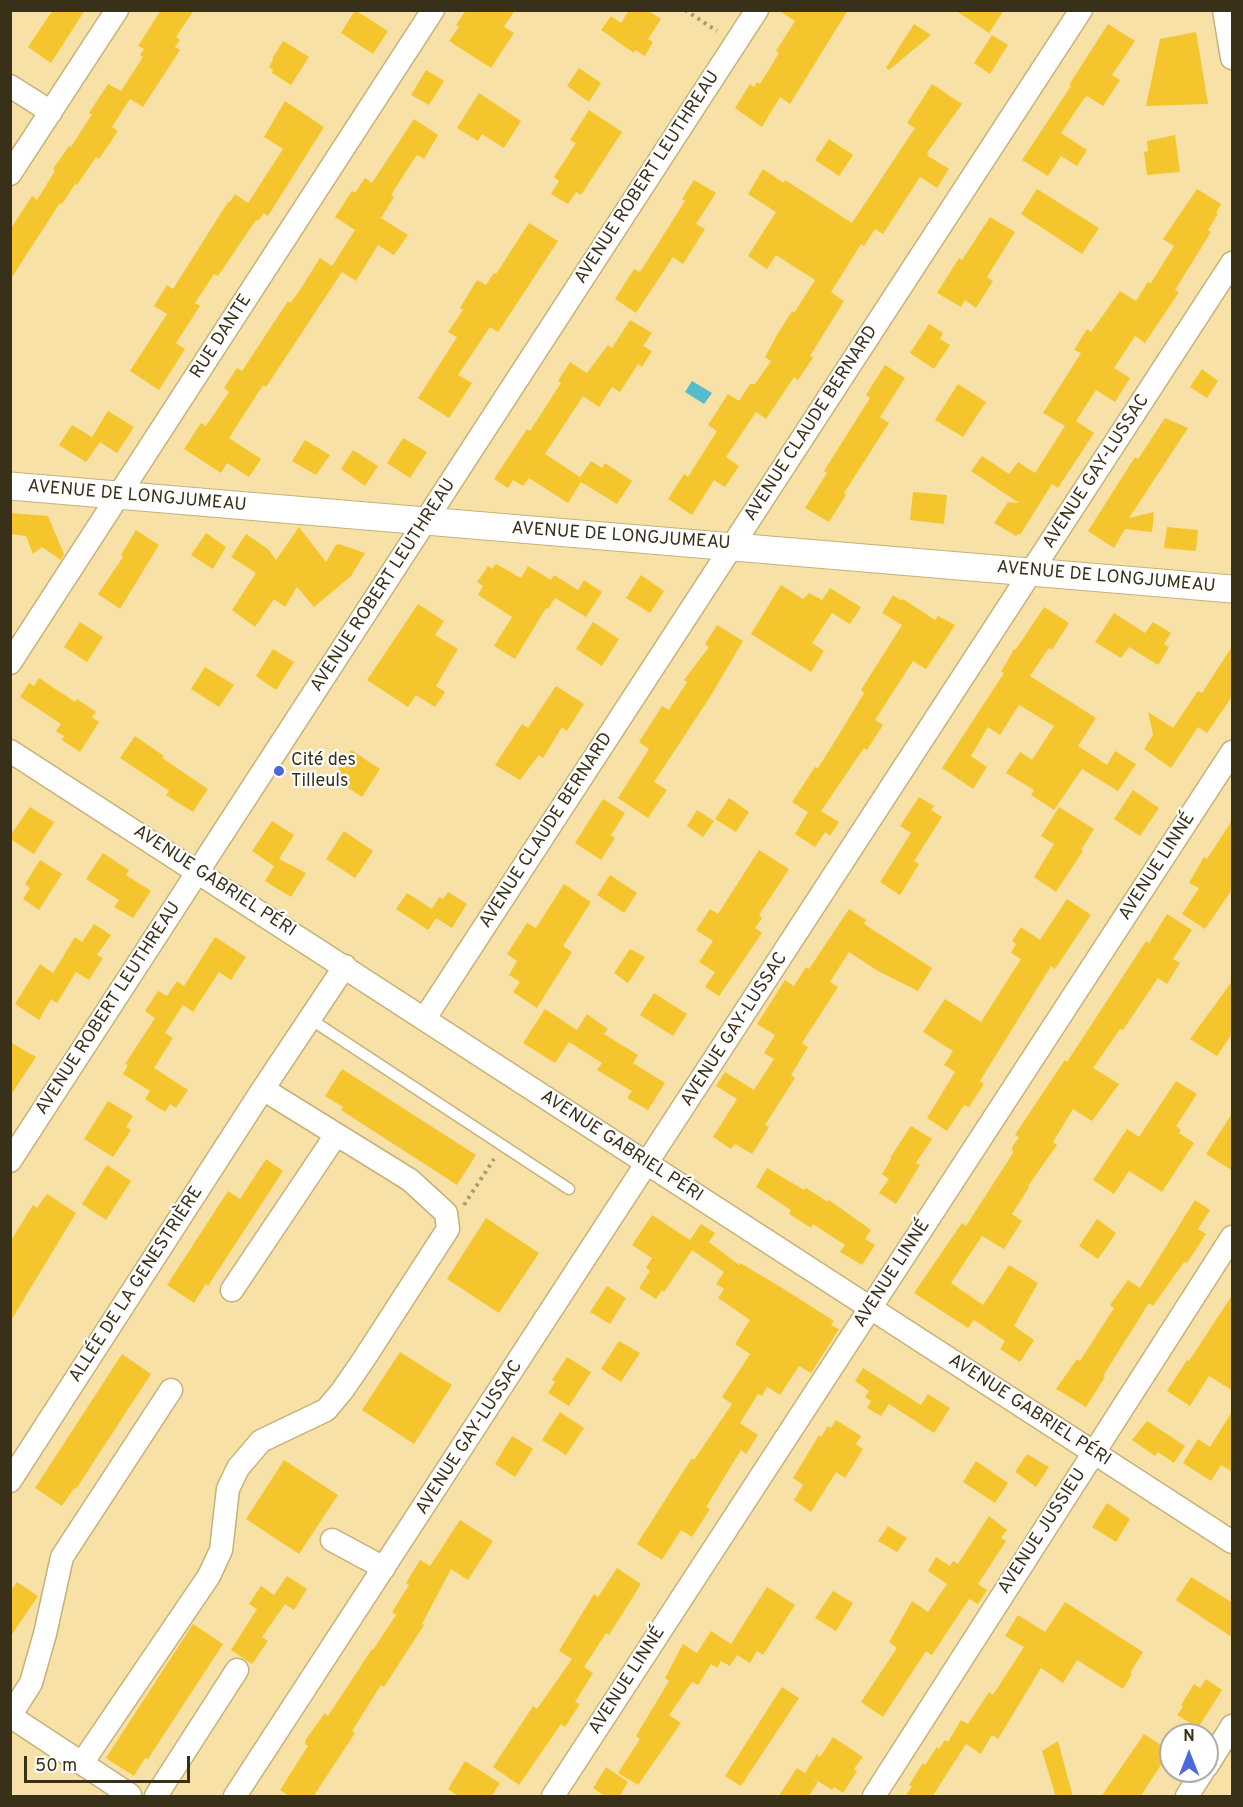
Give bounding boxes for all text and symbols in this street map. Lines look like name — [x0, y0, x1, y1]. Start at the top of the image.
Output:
street label: AVENUE ROBERT LEUTHREAU — [571, 67, 725, 289]
street label: RUE DANTE — [187, 291, 257, 383]
street label: AVENUE CLAUDE BERNARD — [741, 322, 883, 526]
street label: AVENUE GAY-LUSSAC — [1039, 391, 1155, 553]
street label: AVENUE ROBERT LEUTHREAU — [307, 475, 461, 697]
street label: AVENUE DE LONGJUMEAU — [27, 477, 247, 517]
street label: AVENUE DE LONGJUMEAU — [511, 519, 731, 555]
street label: AVENUE DE LONGJUMEAU — [996, 558, 1216, 598]
street label: AVENUE CLAUDE BERNARD — [476, 729, 618, 933]
place label: Cité des Tilleuls — [291, 750, 356, 792]
marker: Cité des Tilleuls — [272, 764, 286, 778]
street label: AVENUE LINNÉ — [1115, 809, 1201, 925]
street label: AVENUE GABRIEL PÉRI — [129, 821, 299, 943]
street label: AVENUE ROBERT LEUTHREAU — [32, 898, 186, 1120]
street label: AVENUE GAY-LUSSAC — [677, 949, 793, 1111]
street label: AVENUE GABRIEL PÉRI — [536, 1086, 706, 1208]
street label: ALLÉE DE LA GENESTRIÈRE — [66, 1183, 208, 1387]
street label: AVENUE LINNÉ — [850, 1216, 936, 1332]
street label: AVENUE GABRIEL PÉRI — [944, 1350, 1114, 1472]
street label: AVENUE GAY-LUSSAC — [412, 1357, 528, 1519]
street label: AVENUE JUSSIEU — [995, 1465, 1091, 1599]
street label: AVENUE LINNÉ — [585, 1623, 671, 1739]
north arrow — [1159, 1723, 1219, 1783]
text: N — [1183, 1727, 1195, 1747]
scale bar — [27, 1744, 194, 1782]
text: 50 m — [35, 1755, 77, 1778]

